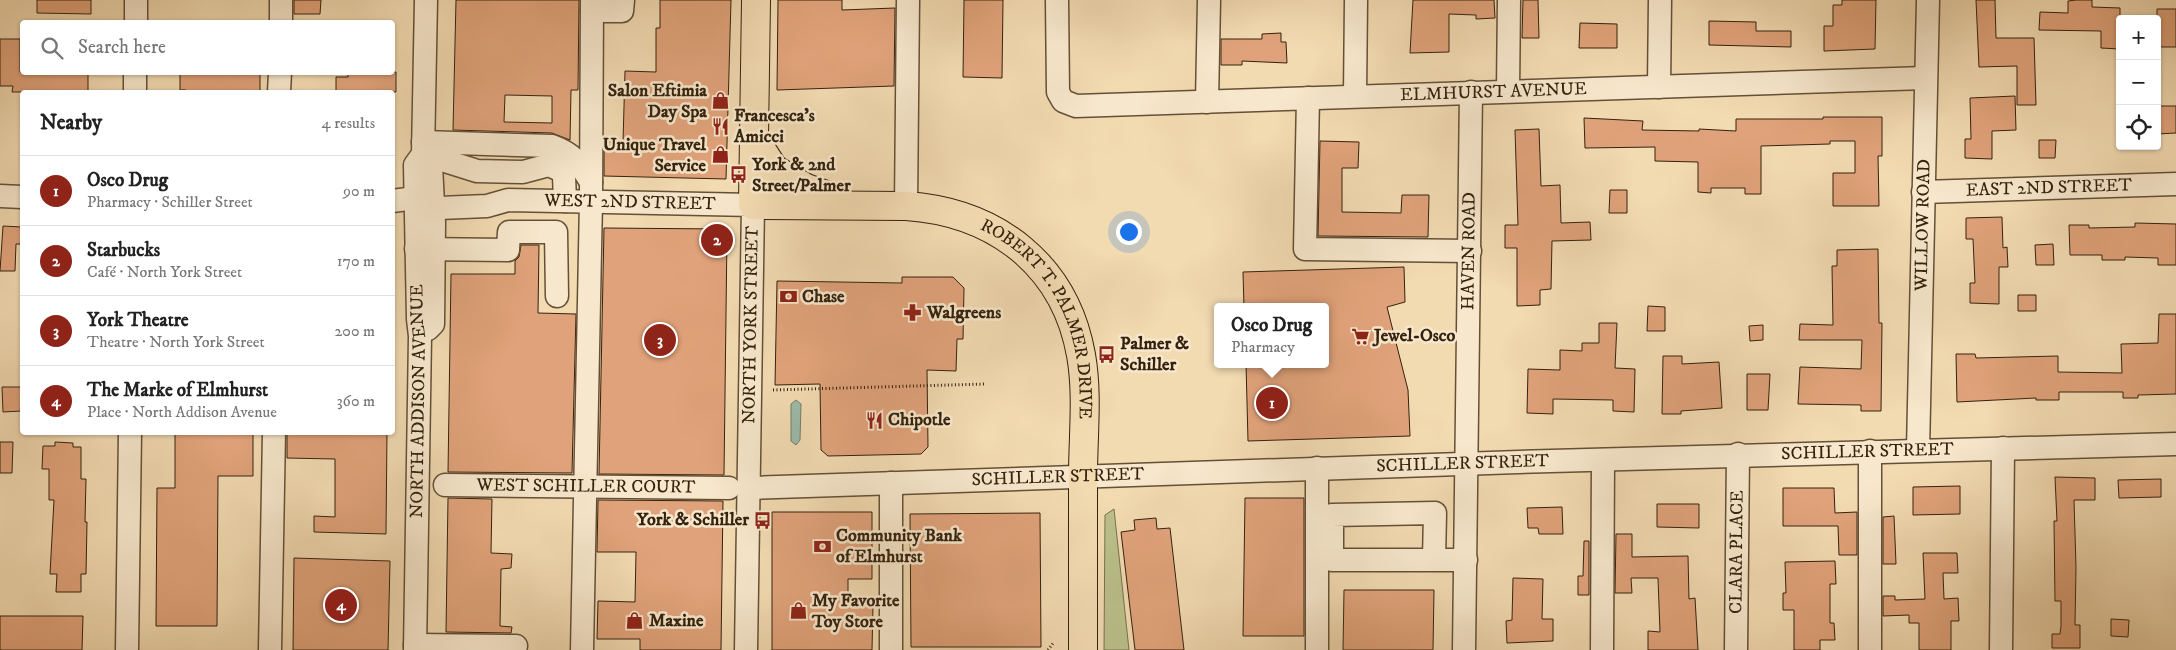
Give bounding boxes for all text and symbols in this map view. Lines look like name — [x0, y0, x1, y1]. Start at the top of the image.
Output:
map controls — [2116, 15, 2161, 150]
button: + — [2116, 15, 2161, 60]
search box — [20, 20, 395, 75]
icon: search — [38, 34, 66, 62]
text: Search here — [78, 36, 166, 59]
button: − — [2116, 60, 2161, 105]
street label: ELMHURST AVENUE — [1400, 78, 1587, 106]
place label: Salon Eftimia Day Spa — [608, 80, 707, 123]
shop icon: Salon Eftimia Day Spa — [711, 91, 731, 111]
place label: Francesca's Amicci — [733, 105, 815, 148]
button: locate — [2116, 105, 2161, 150]
text: Nearby — [40, 110, 102, 136]
text: 4 results — [322, 113, 375, 133]
restaurant icon: Francesca's Amicci — [710, 116, 730, 136]
place label: Unique Travel Service — [603, 134, 707, 177]
shop icon: Unique Travel Service — [710, 145, 730, 165]
place label: York & 2nd Street/Palmer — [751, 154, 851, 197]
street label: WILLOW ROAD — [1911, 159, 1935, 292]
bus stop icon: York & 2nd Street/Palmer — [728, 165, 748, 185]
text: Osco Drug — [87, 169, 168, 192]
street label: EAST 2ND STREET — [1965, 174, 2133, 202]
text: 1 — [53, 181, 59, 201]
text: 90 m — [343, 181, 375, 201]
street label: WEST 2ND STREET — [543, 190, 716, 215]
text: Pharmacy · Schiller Street — [87, 192, 253, 212]
street label: HAVEN ROAD — [1457, 192, 1481, 310]
street label: ROBERT T. PALMER DRIVE — [977, 214, 1096, 420]
your location — [1116, 219, 1142, 245]
pin: 2 — [701, 221, 733, 259]
street label: NORTH YORK STREET — [738, 226, 764, 424]
text: Starbucks — [87, 239, 160, 262]
text: 2 — [52, 251, 60, 271]
text: 170 m — [337, 251, 375, 271]
text: Café · North York Street — [87, 262, 242, 282]
street label: NORTH ADDISON AVENUE — [406, 284, 431, 518]
place label: Chase — [802, 286, 845, 308]
bank icon: Chase — [778, 287, 798, 307]
place label: Walgreens — [926, 302, 1001, 324]
pharmacy icon: Walgreens — [903, 303, 923, 323]
popup — [1214, 303, 1329, 368]
text: York Theatre — [87, 309, 189, 332]
text: Osco Drug — [1231, 314, 1312, 337]
text: 3 — [53, 321, 59, 341]
text: 200 m — [334, 321, 375, 341]
pin: 3 — [644, 321, 676, 359]
place label: Jewel-Osco — [1372, 325, 1455, 347]
supermarket icon: Jewel-Osco — [1350, 326, 1370, 346]
text: Theatre · North York Street — [87, 332, 265, 352]
place label: Palmer & Schiller — [1120, 333, 1189, 376]
text: Pharmacy — [1231, 337, 1295, 357]
bus stop icon: Palmer & Schiller — [1096, 344, 1116, 364]
text: The Marke of Elmhurst — [87, 379, 268, 402]
pin: 1 — [1256, 384, 1288, 422]
text: 4 — [51, 391, 61, 411]
text: 360 m — [337, 391, 375, 411]
text: Place · North Addison Avenue — [87, 402, 277, 422]
place label: Chipotle — [888, 409, 951, 431]
restaurant icon: Chipotle — [864, 410, 884, 430]
street label: SCHILLER STREET — [1781, 438, 1954, 465]
street label: SCHILLER STREET — [1376, 450, 1550, 477]
street label: SCHILLER STREET — [971, 463, 1145, 491]
street label: WEST SCHILLER COURT — [475, 474, 696, 499]
street label: CLARA PLACE — [1725, 490, 1749, 614]
place label: York & Schiller — [636, 509, 749, 531]
bus stop icon: York & Schiller — [753, 510, 773, 530]
place label: Community Bank of Elmhurst — [836, 525, 963, 568]
bank icon: Community Bank of Elmhurst — [812, 536, 832, 556]
pin: 4 — [325, 586, 357, 624]
place label: My Favorite Toy Store — [811, 590, 900, 633]
shop icon: My Favorite Toy Store — [788, 601, 808, 621]
place label: Maxine — [649, 610, 704, 632]
shop icon: Maxine — [625, 611, 645, 631]

